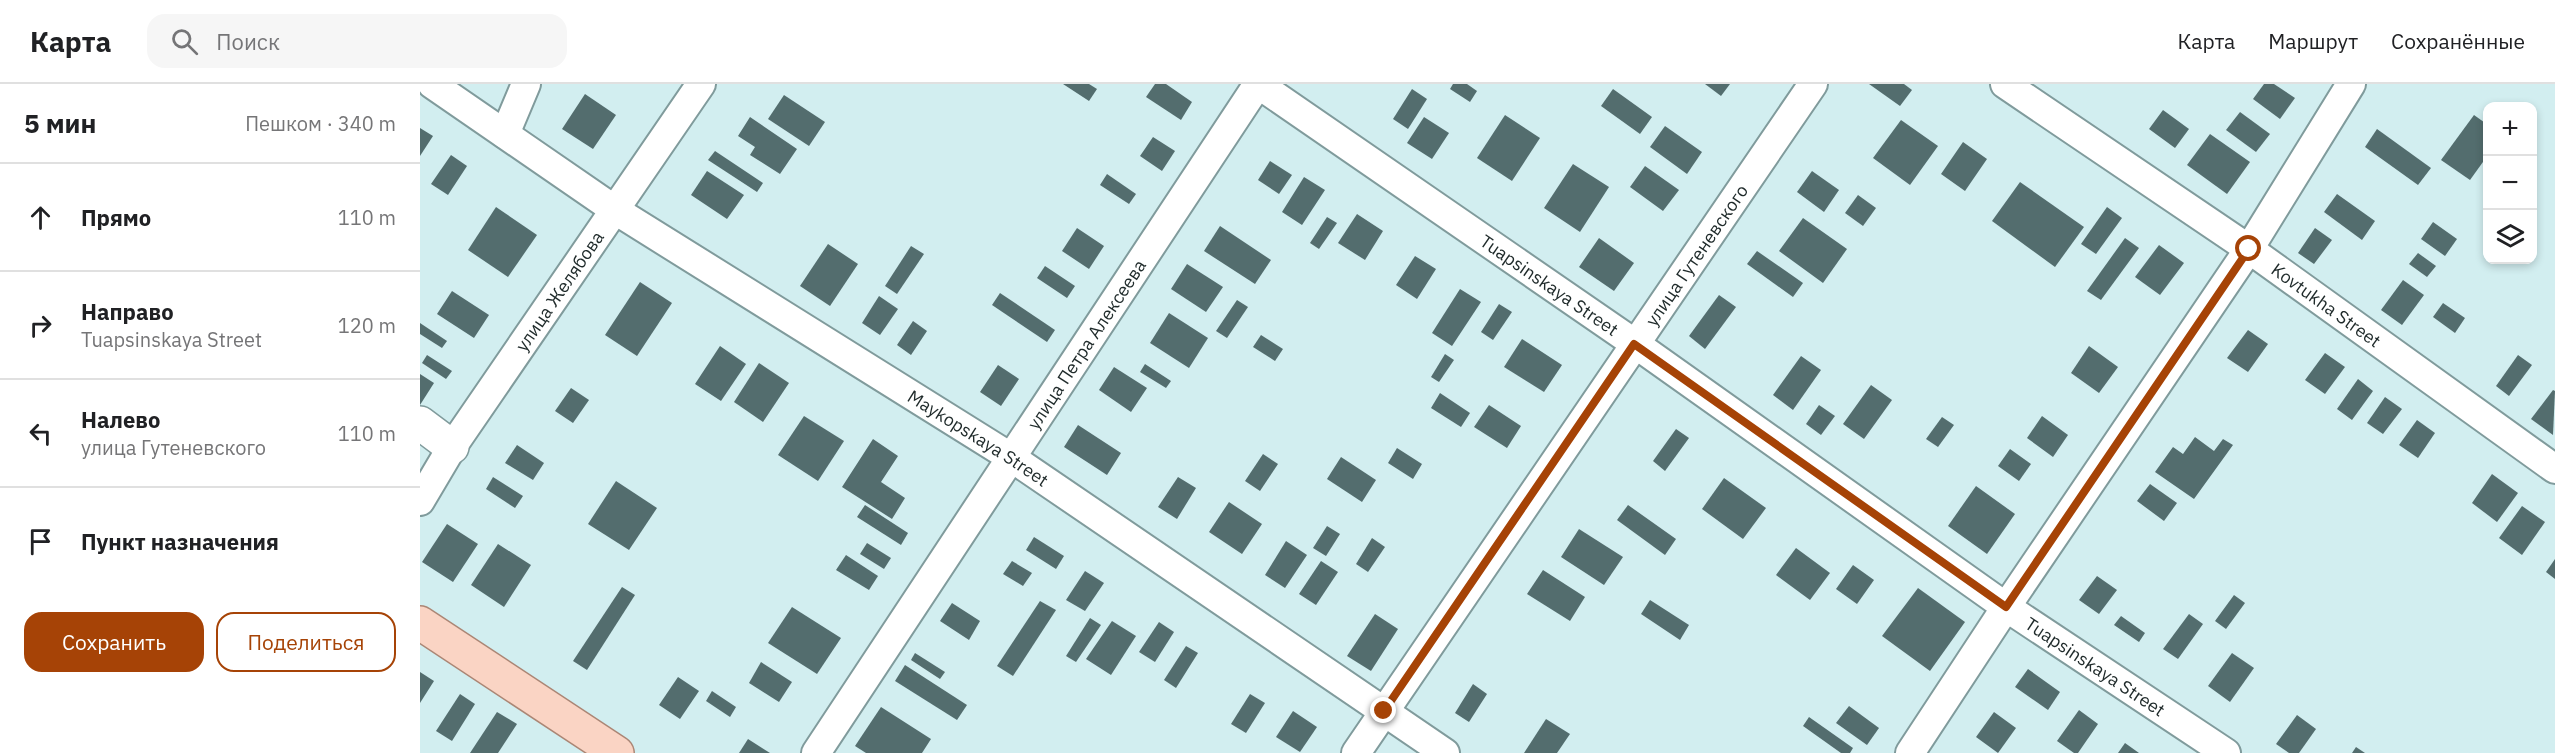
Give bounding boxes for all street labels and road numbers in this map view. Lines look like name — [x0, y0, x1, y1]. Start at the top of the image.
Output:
street label: улица Гутеневского — [1640, 180, 1753, 330]
street label: улица Желябова — [510, 226, 609, 356]
street label: Tuapsinskaya Street — [1476, 229, 1623, 341]
street label: улица Петра Алексеева — [1022, 255, 1151, 434]
street label: Kovtukha Street — [2267, 258, 2386, 352]
street label: Maykopskaya Street — [904, 384, 1053, 491]
street label: Tuapsinskaya Street — [2021, 612, 2170, 721]

